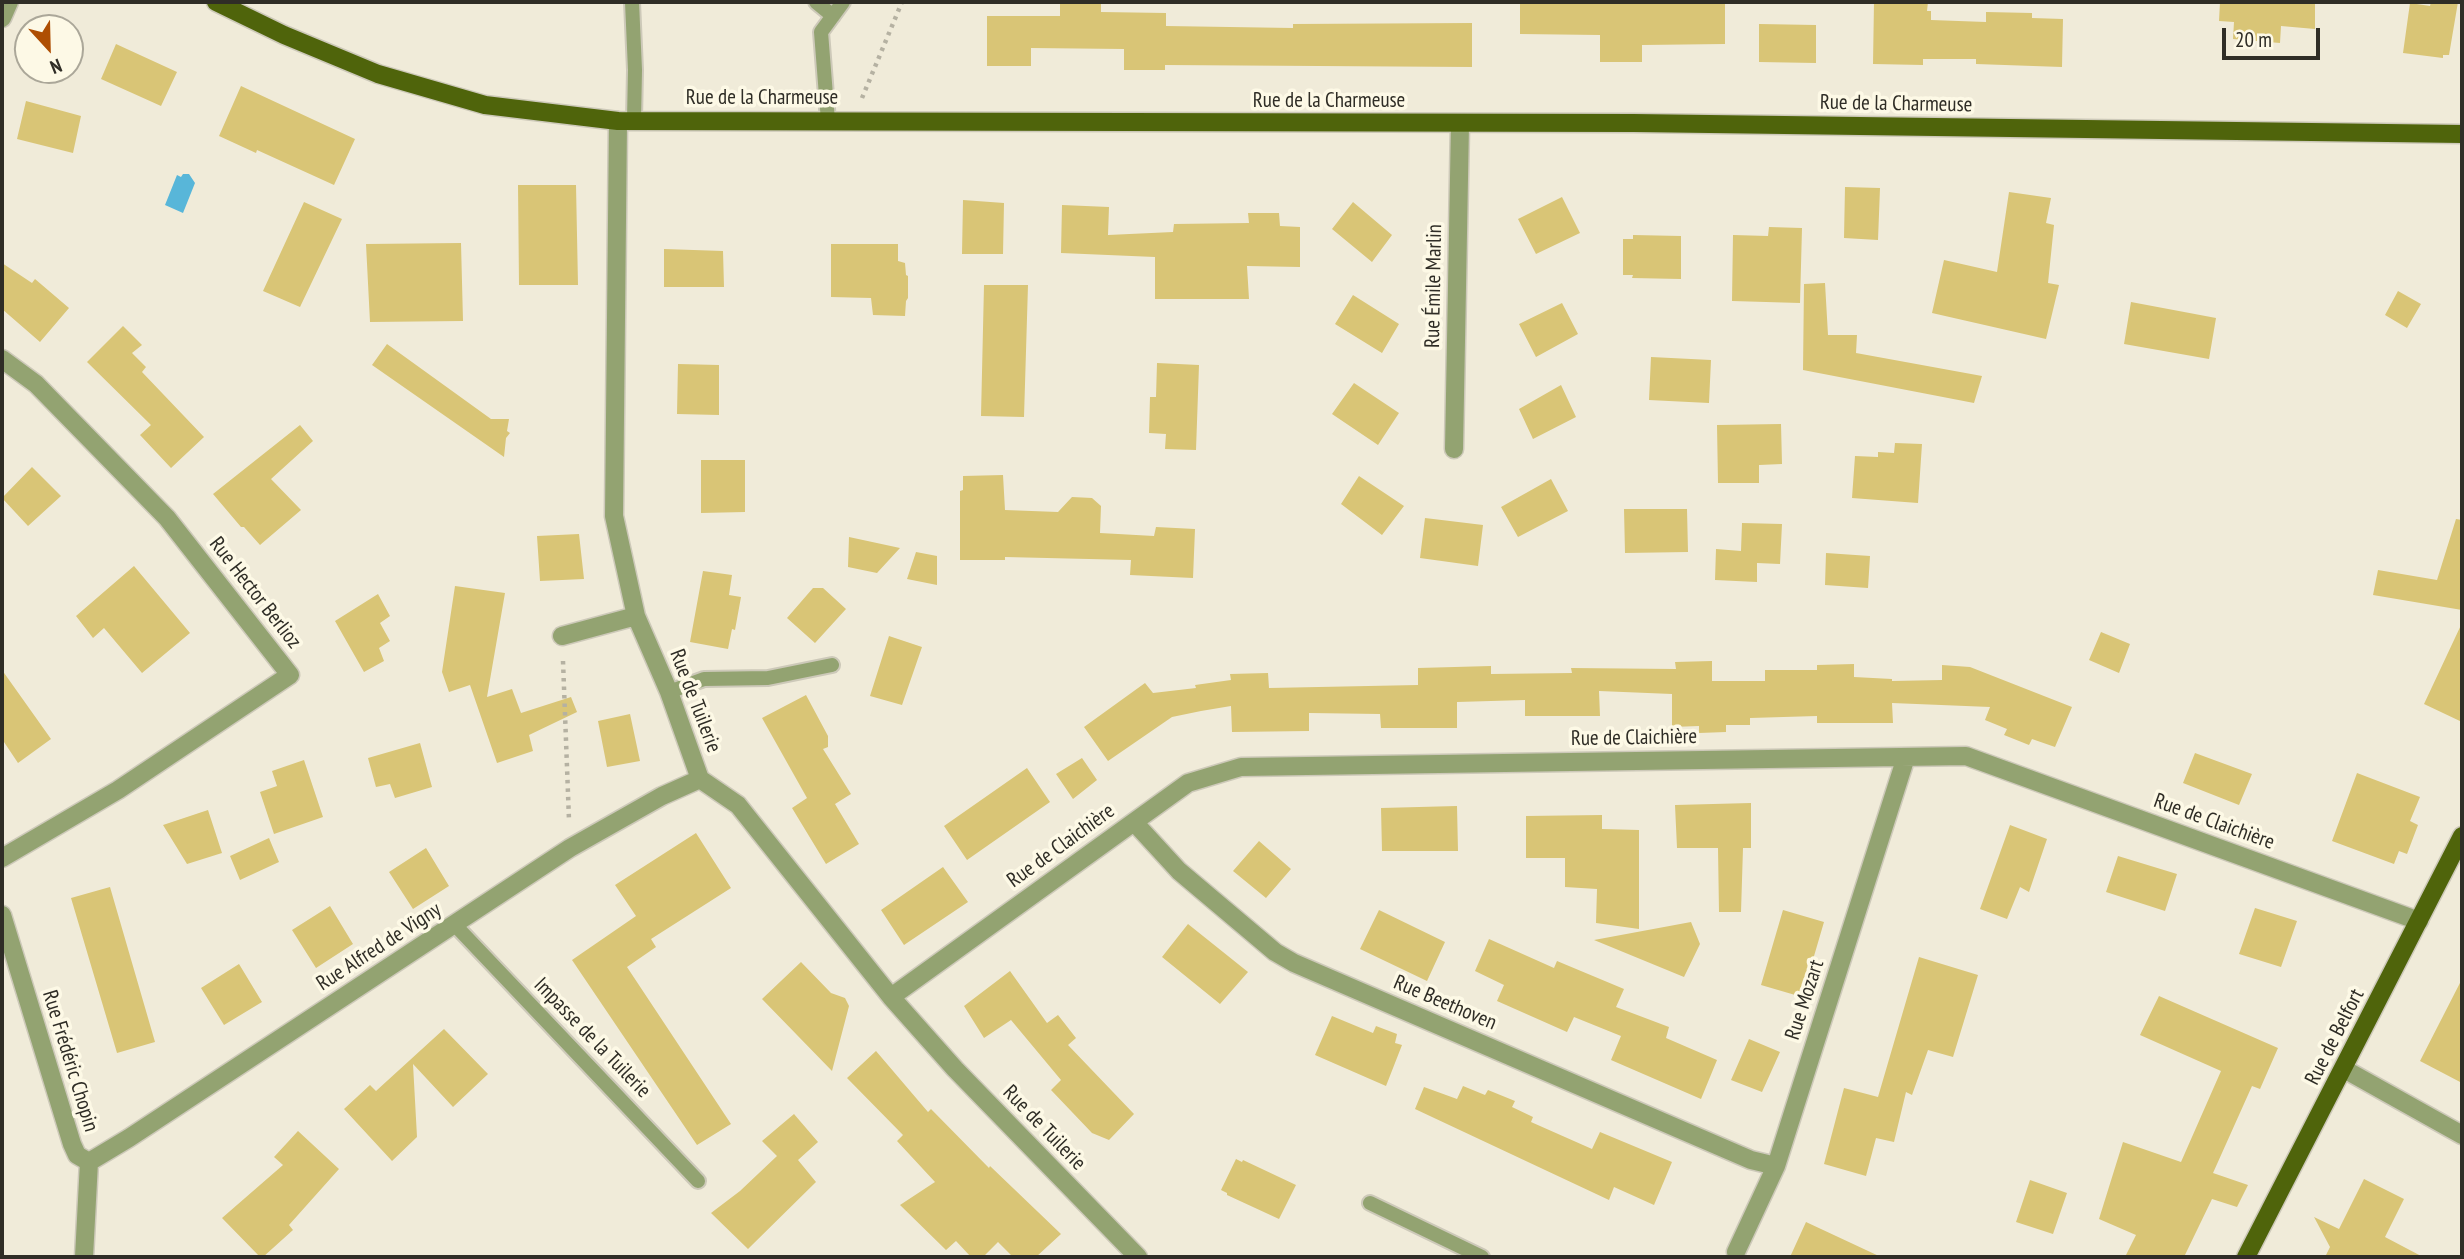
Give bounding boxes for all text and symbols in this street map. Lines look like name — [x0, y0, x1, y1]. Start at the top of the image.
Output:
north arrow — [14, 14, 84, 84]
scale bar — [2226, 14, 2324, 58]
text: 20 m — [2235, 26, 2272, 53]
text: N — [47, 54, 65, 80]
street label: Rue de la Charmeuse — [686, 85, 838, 111]
street label: Rue de la Charmeuse — [1253, 88, 1405, 114]
street label: Rue de la Charmeuse — [1820, 90, 1972, 118]
street label: Rue Émile Marlin — [1420, 224, 1448, 348]
street label: Rue Hector Berlioz — [204, 532, 306, 654]
street label: Rue de Tuilerie — [664, 646, 726, 756]
street label: Rue de Claichière — [1571, 724, 1697, 752]
street label: Rue de Claichière — [2150, 789, 2278, 855]
street label: Rue de Claichière — [1002, 799, 1120, 893]
street label: Rue Alfred de Vigny — [312, 897, 446, 997]
street label: Rue Mozart — [1780, 957, 1830, 1043]
street label: Rue Beethoven — [1390, 970, 1500, 1036]
street label: Impasse de la Tuilerie — [528, 973, 656, 1103]
street label: Rue de Belfort — [2300, 985, 2370, 1089]
street label: Rue Frédéric Chopin — [37, 987, 103, 1135]
street label: Rue de Tuilerie — [997, 1080, 1091, 1176]

